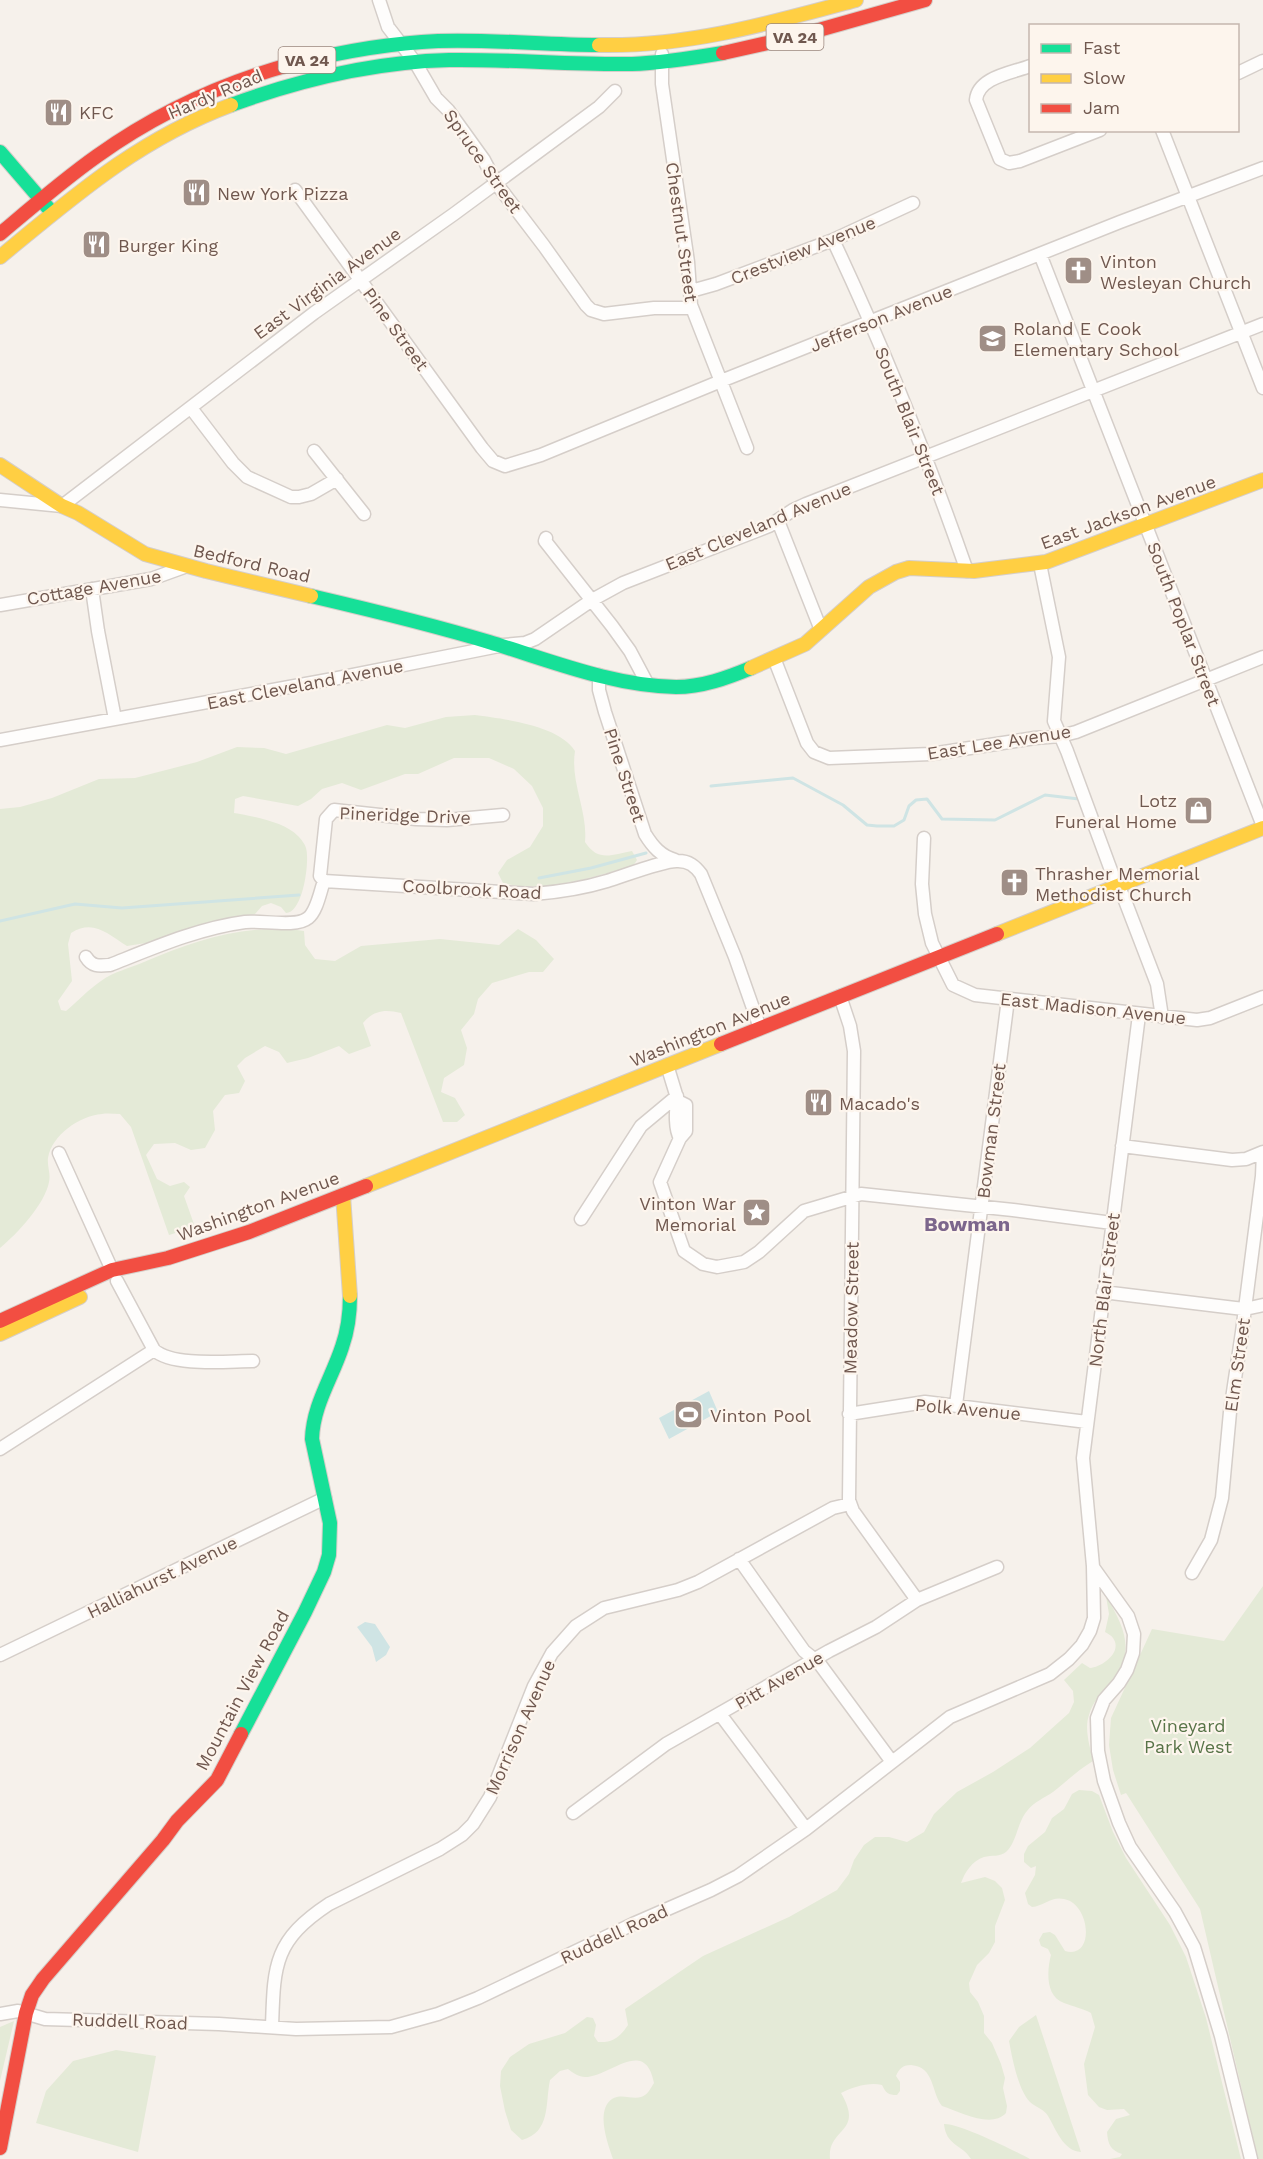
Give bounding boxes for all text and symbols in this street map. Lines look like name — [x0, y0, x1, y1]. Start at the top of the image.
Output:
road number: VA 24 — [766, 24, 824, 50]
legend — [1029, 24, 1239, 132]
text: Fast — [1083, 37, 1121, 58]
road number: VA 24 — [278, 47, 336, 73]
street label: Hardy Road — [165, 65, 265, 123]
text: Slow — [1083, 67, 1126, 88]
restaurant icon: KFC — [42, 96, 74, 128]
text: Jam — [1083, 97, 1120, 118]
place label: KFC — [79, 102, 114, 123]
street label: Spruce Street — [439, 105, 527, 217]
street label: Chestnut Street — [662, 161, 702, 304]
restaurant icon: New York Pizza — [180, 177, 212, 209]
place label: New York Pizza — [217, 183, 349, 204]
street label: Crestview Avenue — [727, 211, 879, 289]
street label: East Virginia Avenue — [249, 223, 405, 343]
restaurant icon: Burger King — [81, 229, 113, 261]
place label: Burger King — [118, 235, 219, 256]
place label: Vinton Wesleyan Church — [1100, 251, 1251, 293]
church icon: Vinton Wesleyan Church — [1063, 255, 1095, 287]
street label: Jefferson Avenue — [807, 280, 955, 356]
street label: Pine Street — [359, 283, 433, 375]
place label: Roland E Cook Elementary School — [1013, 318, 1179, 360]
school or university icon: Roland E Cook Elementary School — [976, 322, 1008, 354]
street label: South Blair Street — [871, 344, 949, 498]
street label: East Jackson Avenue — [1037, 470, 1219, 554]
street label: East Cleveland Avenue — [662, 477, 854, 575]
street label: Bedford Road — [191, 539, 313, 587]
street label: South Poplar Street — [1143, 539, 1225, 709]
street label: Cottage Avenue — [25, 565, 163, 609]
street label: East Cleveland Avenue — [205, 655, 405, 713]
street label: East Lee Avenue — [926, 720, 1072, 764]
street label: Pine Street — [600, 725, 650, 825]
place label: Lotz Funeral Home — [1054, 790, 1177, 832]
shop icon: Lotz Funeral Home — [1182, 794, 1214, 826]
street label: Pineridge Drive — [339, 802, 471, 828]
place label: Thrasher Memorial Methodist Church — [1035, 863, 1200, 905]
church icon: Thrasher Memorial Methodist Church — [998, 867, 1030, 899]
street label: Coolbrook Road — [402, 875, 542, 903]
street label: Washington Avenue — [627, 987, 793, 1071]
street label: East Madison Avenue — [999, 988, 1187, 1028]
street label: Bowman Street — [972, 1062, 1010, 1200]
restaurant icon: Macado's — [802, 1087, 834, 1119]
place label: Macado's — [839, 1093, 920, 1114]
street label: Washington Avenue — [174, 1167, 342, 1245]
place label: Vinton War Memorial — [639, 1193, 736, 1235]
place icon: Vinton War Memorial — [741, 1197, 773, 1229]
street label: North Blair Street — [1084, 1211, 1124, 1368]
district label: Bowman — [924, 1212, 1010, 1236]
street label: Meadow Street — [839, 1241, 863, 1374]
street label: Elm Street — [1220, 1316, 1254, 1413]
street label: Polk Avenue — [914, 1394, 1022, 1424]
sports icon: Vinton Pool — [673, 1399, 705, 1431]
place label: Vinton Pool — [710, 1405, 812, 1426]
street label: Halliahurst Avenue — [83, 1531, 241, 1623]
street label: Mountain View Road — [191, 1606, 293, 1774]
street label: Pitt Avenue — [731, 1646, 827, 1714]
street label: Morrison Avenue — [481, 1656, 559, 1798]
park label: Vineyard Park West — [1144, 1715, 1233, 1757]
street label: Ruddell Road — [557, 1900, 671, 1968]
street label: Ruddell Road — [72, 2008, 188, 2034]

